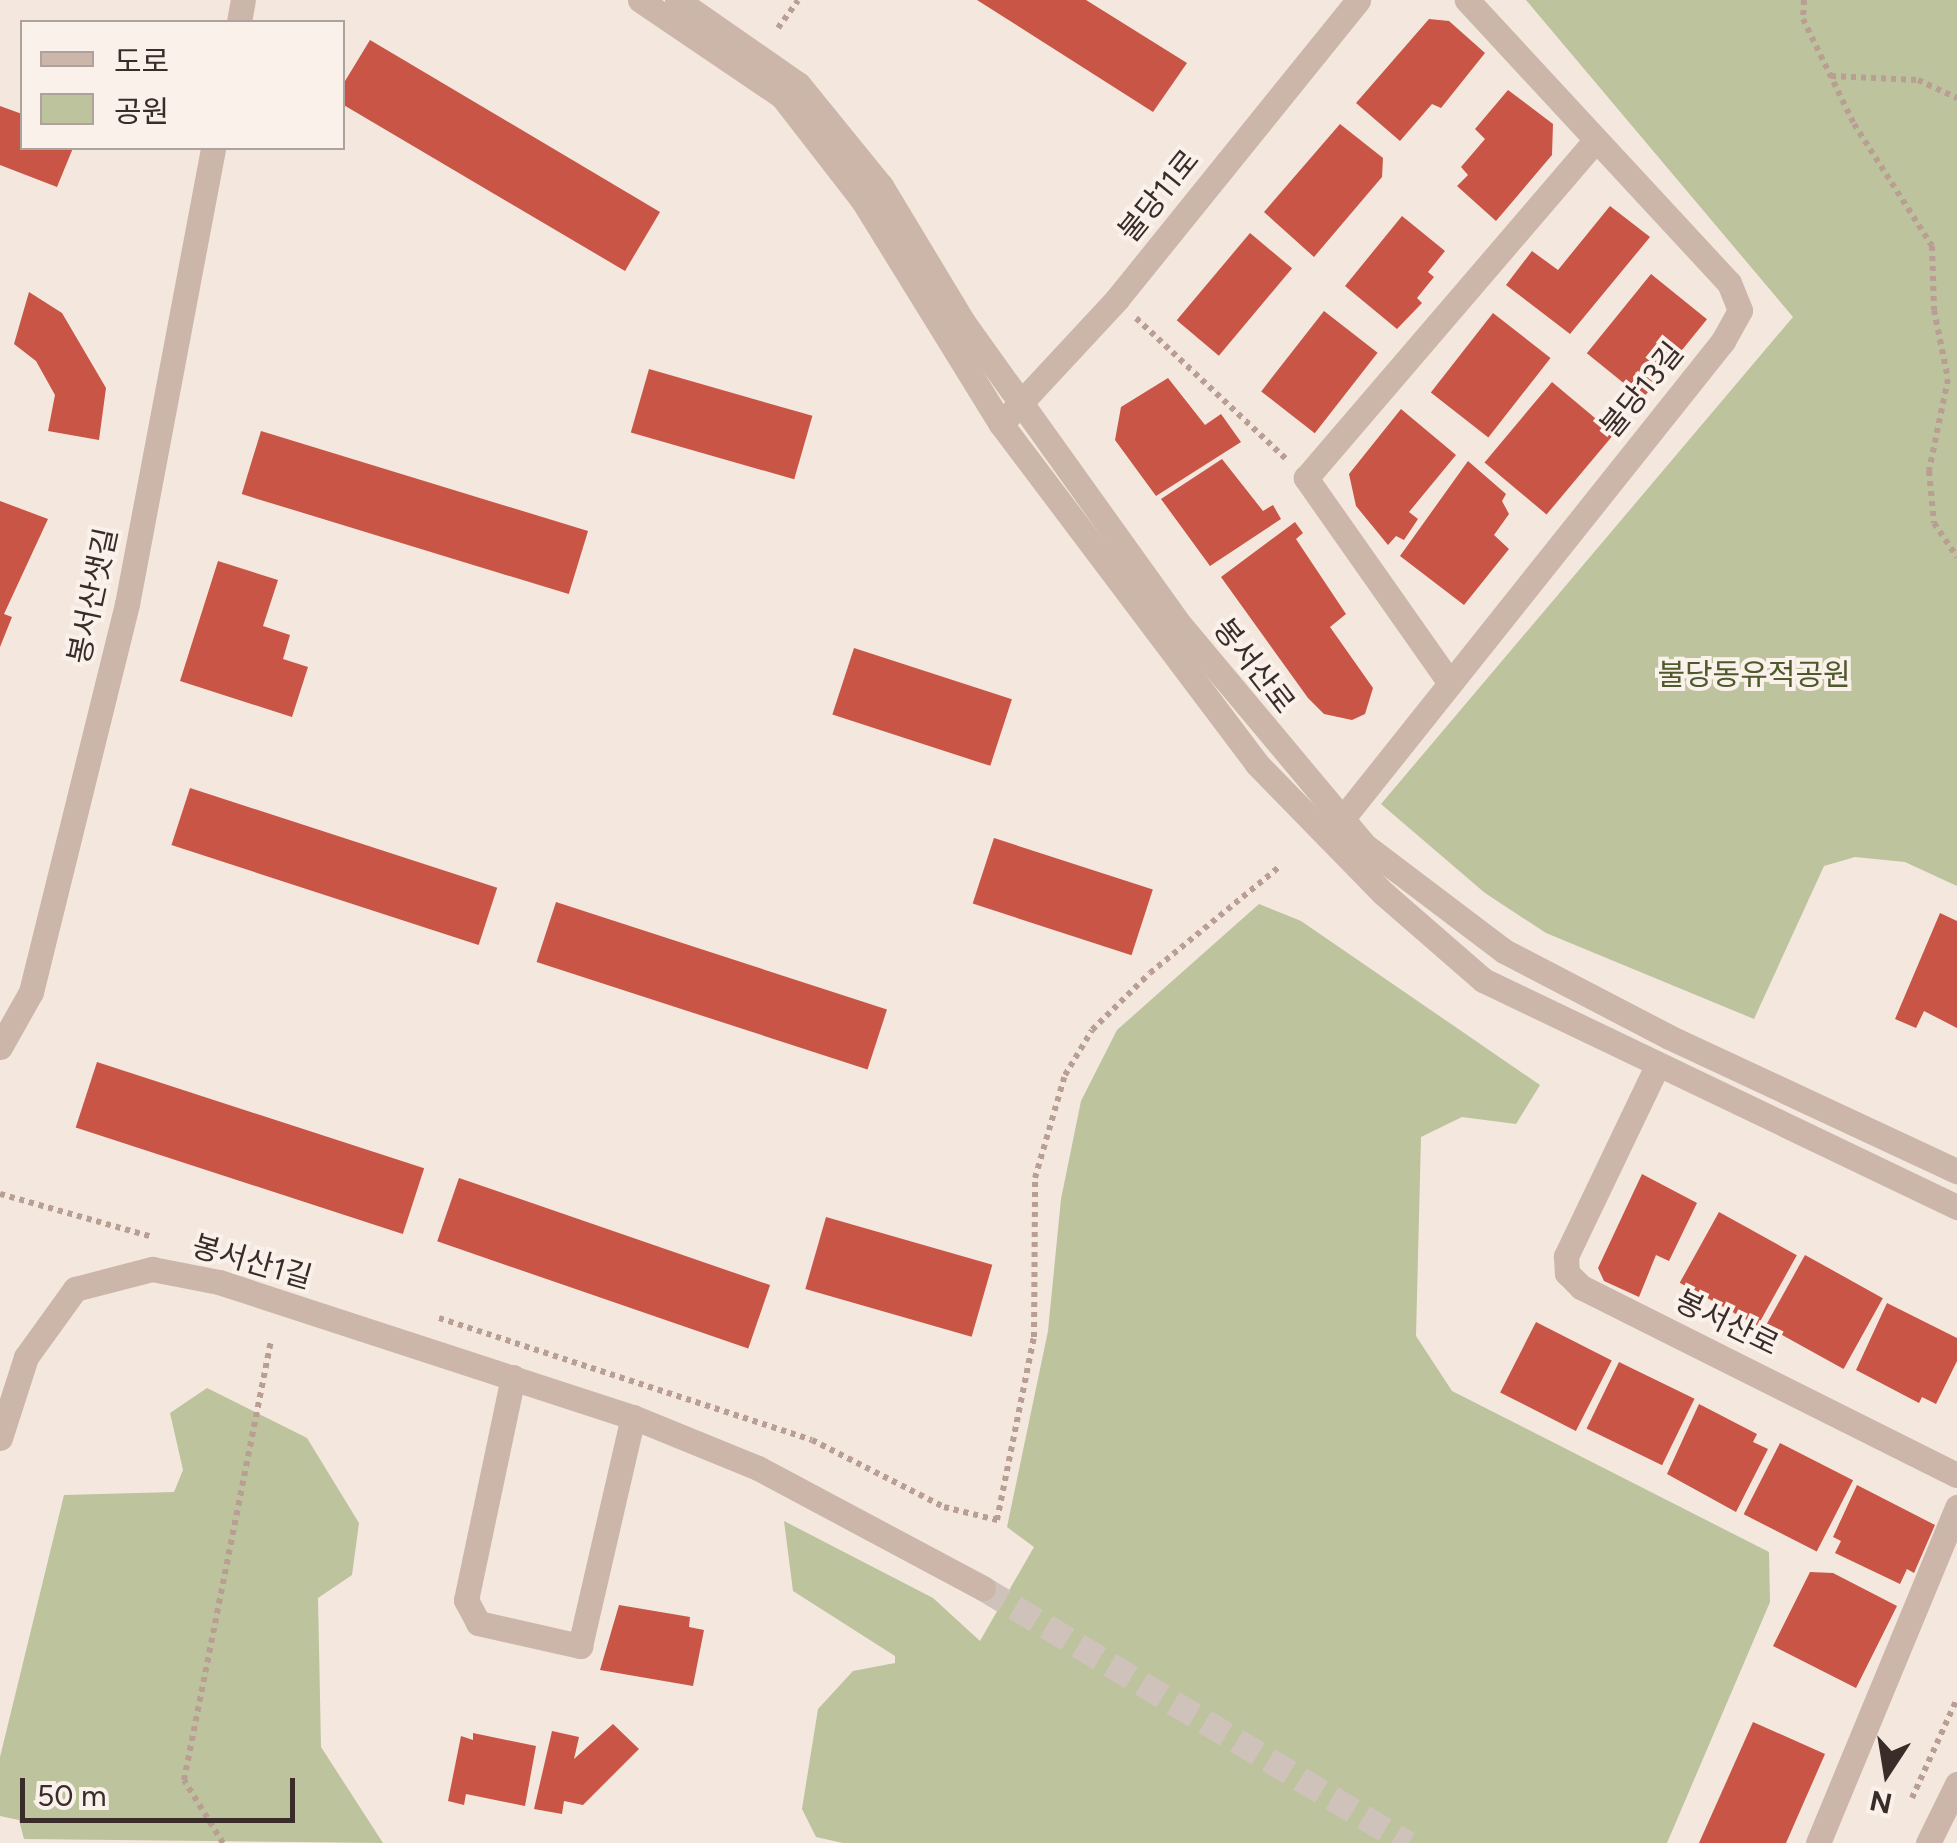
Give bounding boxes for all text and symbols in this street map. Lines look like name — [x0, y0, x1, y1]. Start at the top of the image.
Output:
legend — [20, 20, 345, 150]
text: 도로 — [114, 43, 169, 80]
text: 공원 — [114, 93, 169, 130]
street label: 불당11로 — [1111, 143, 1207, 249]
street label: 불당13길 — [1593, 335, 1691, 445]
street label: 봉서산샛길 — [61, 525, 125, 667]
street label: 봉서산로 — [1206, 611, 1302, 721]
park label: 불당동유적공원 — [1657, 657, 1851, 693]
street label: 봉서산1길 — [188, 1228, 316, 1296]
street label: 봉서산로 — [1669, 1283, 1785, 1363]
north arrow — [1837, 1723, 1937, 1823]
scale bar — [25, 1758, 300, 1820]
text: 50 m — [37, 1777, 106, 1814]
text: N — [1867, 1783, 1895, 1821]

